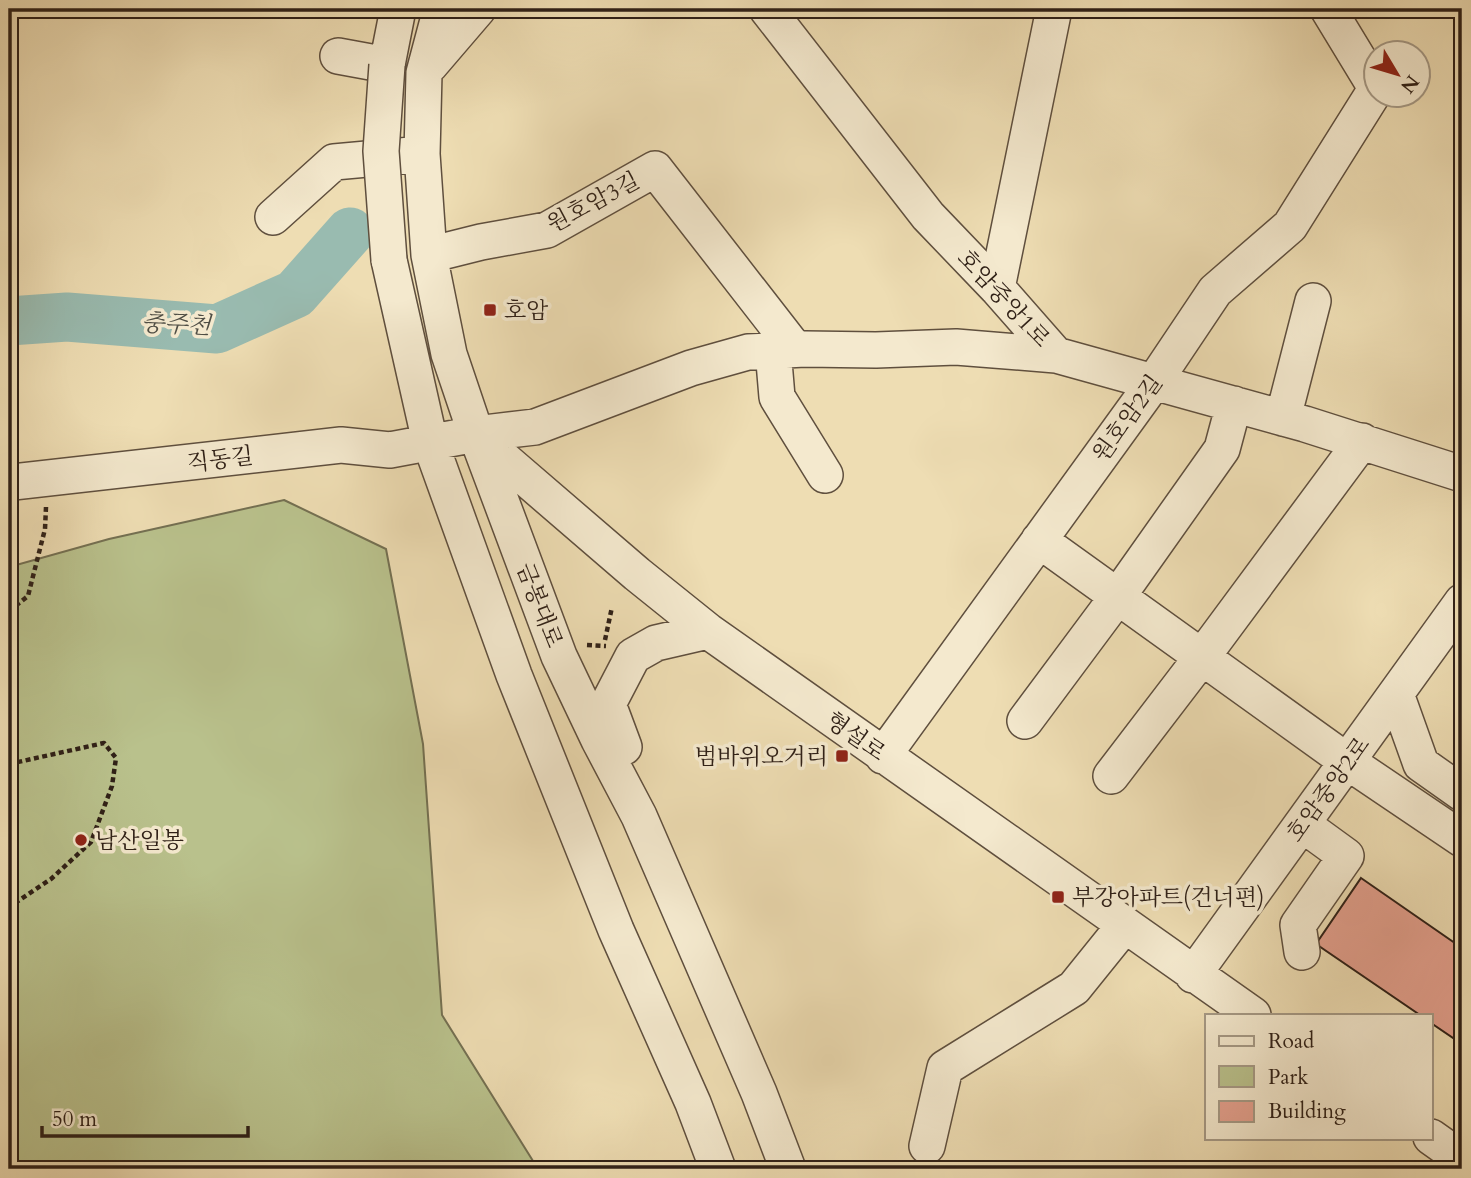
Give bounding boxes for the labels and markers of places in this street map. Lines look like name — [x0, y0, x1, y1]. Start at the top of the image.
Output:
place label: 호암 — [504, 295, 548, 326]
marker: 호암 — [482, 302, 498, 318]
place label: 범바위오거리 — [695, 741, 828, 772]
marker: 범바위오거리 — [834, 748, 850, 764]
place label: 남산일봉 — [95, 825, 184, 856]
marker: 남산일봉 — [73, 832, 89, 848]
place label: 부강아파트(건너편) — [1072, 882, 1264, 913]
marker: 부강아파트(건너편) — [1050, 889, 1066, 905]

